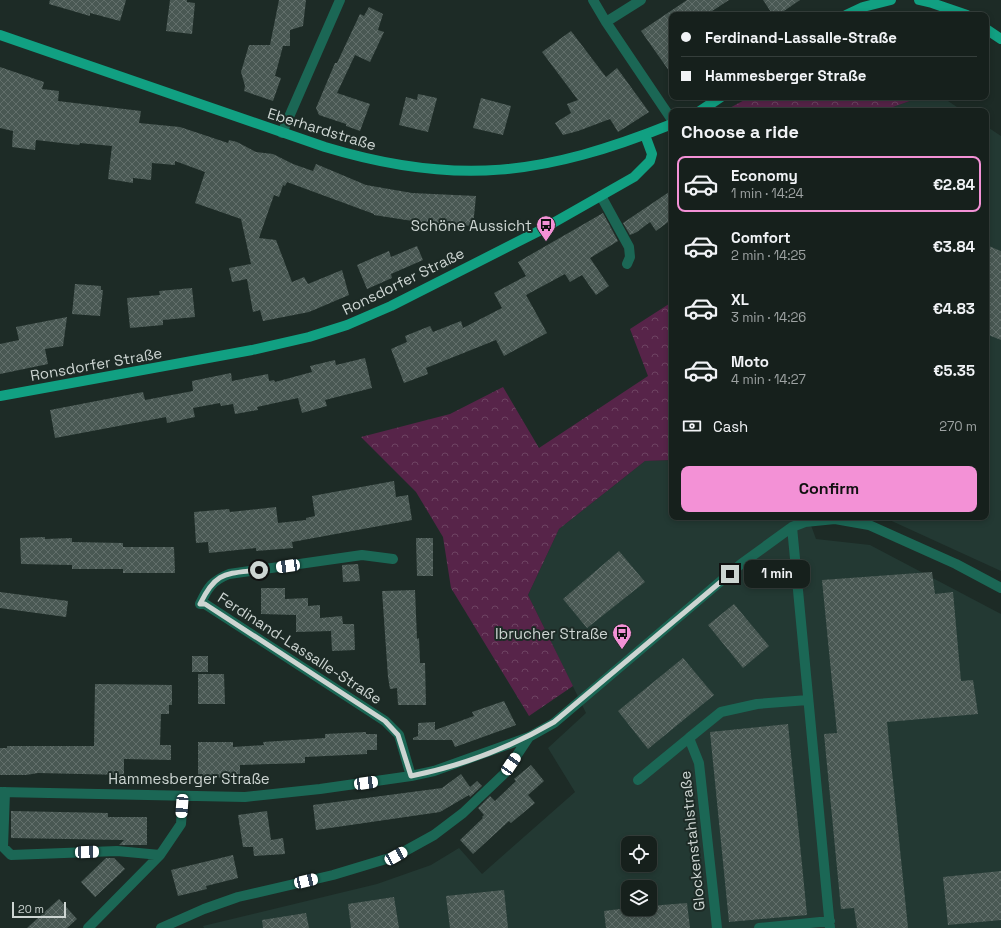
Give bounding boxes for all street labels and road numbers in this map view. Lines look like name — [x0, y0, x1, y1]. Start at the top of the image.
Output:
street label: Eberhardstraße — [265, 103, 379, 155]
street label: Ronsdorfer Straße — [339, 243, 467, 319]
street label: Ronsdorfer Straße — [29, 343, 163, 385]
street label: Ferdinand-Lassalle-Straße — [214, 588, 386, 708]
street label: Hammesberger Straße — [108, 769, 270, 788]
street label: Glockenstahlstraße — [675, 770, 709, 912]

